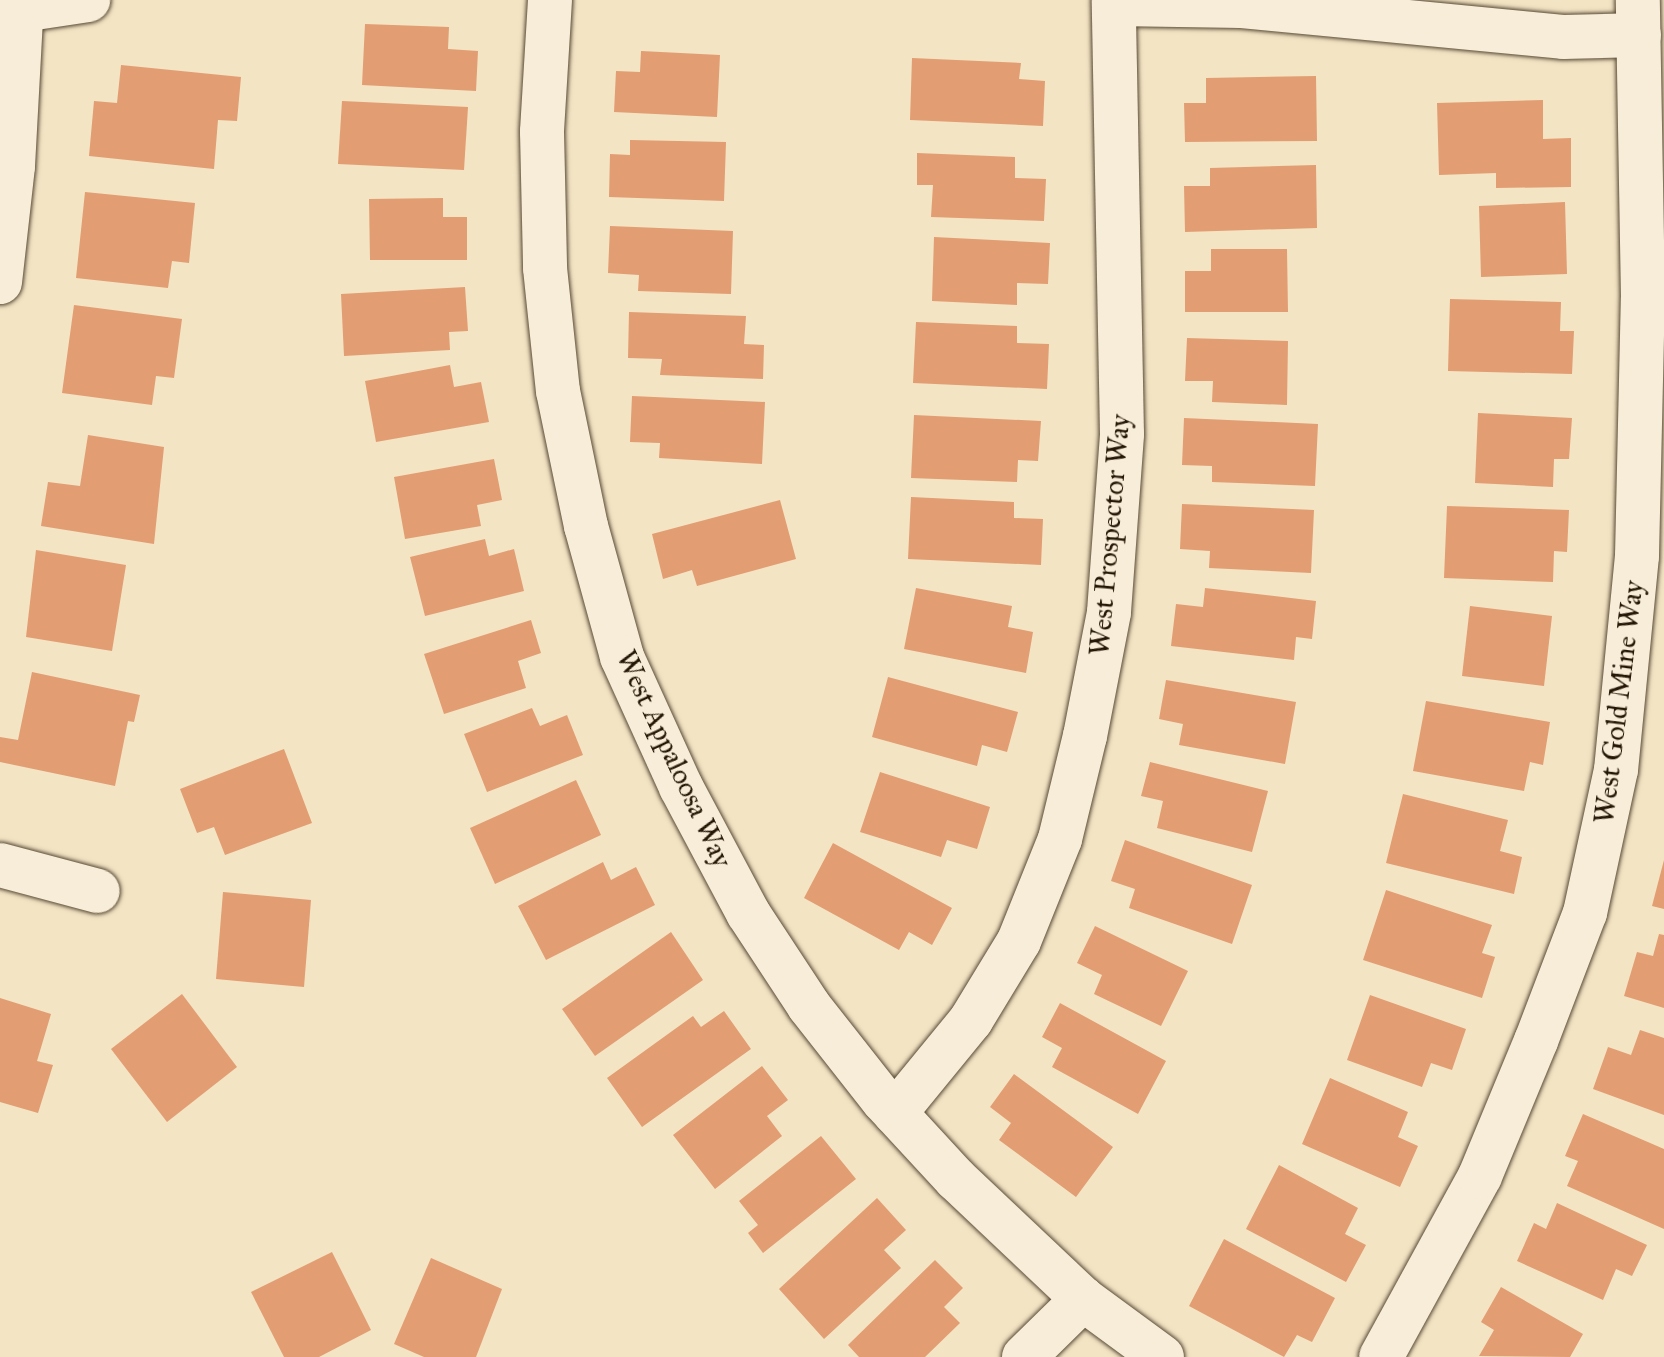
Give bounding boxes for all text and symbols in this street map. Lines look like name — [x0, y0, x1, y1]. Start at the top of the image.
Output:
street label: West Prospector Way — [1083, 413, 1137, 657]
street label: West Gold Mine Way — [1587, 578, 1651, 826]
street label: West Appaloosa Way — [609, 645, 739, 873]

